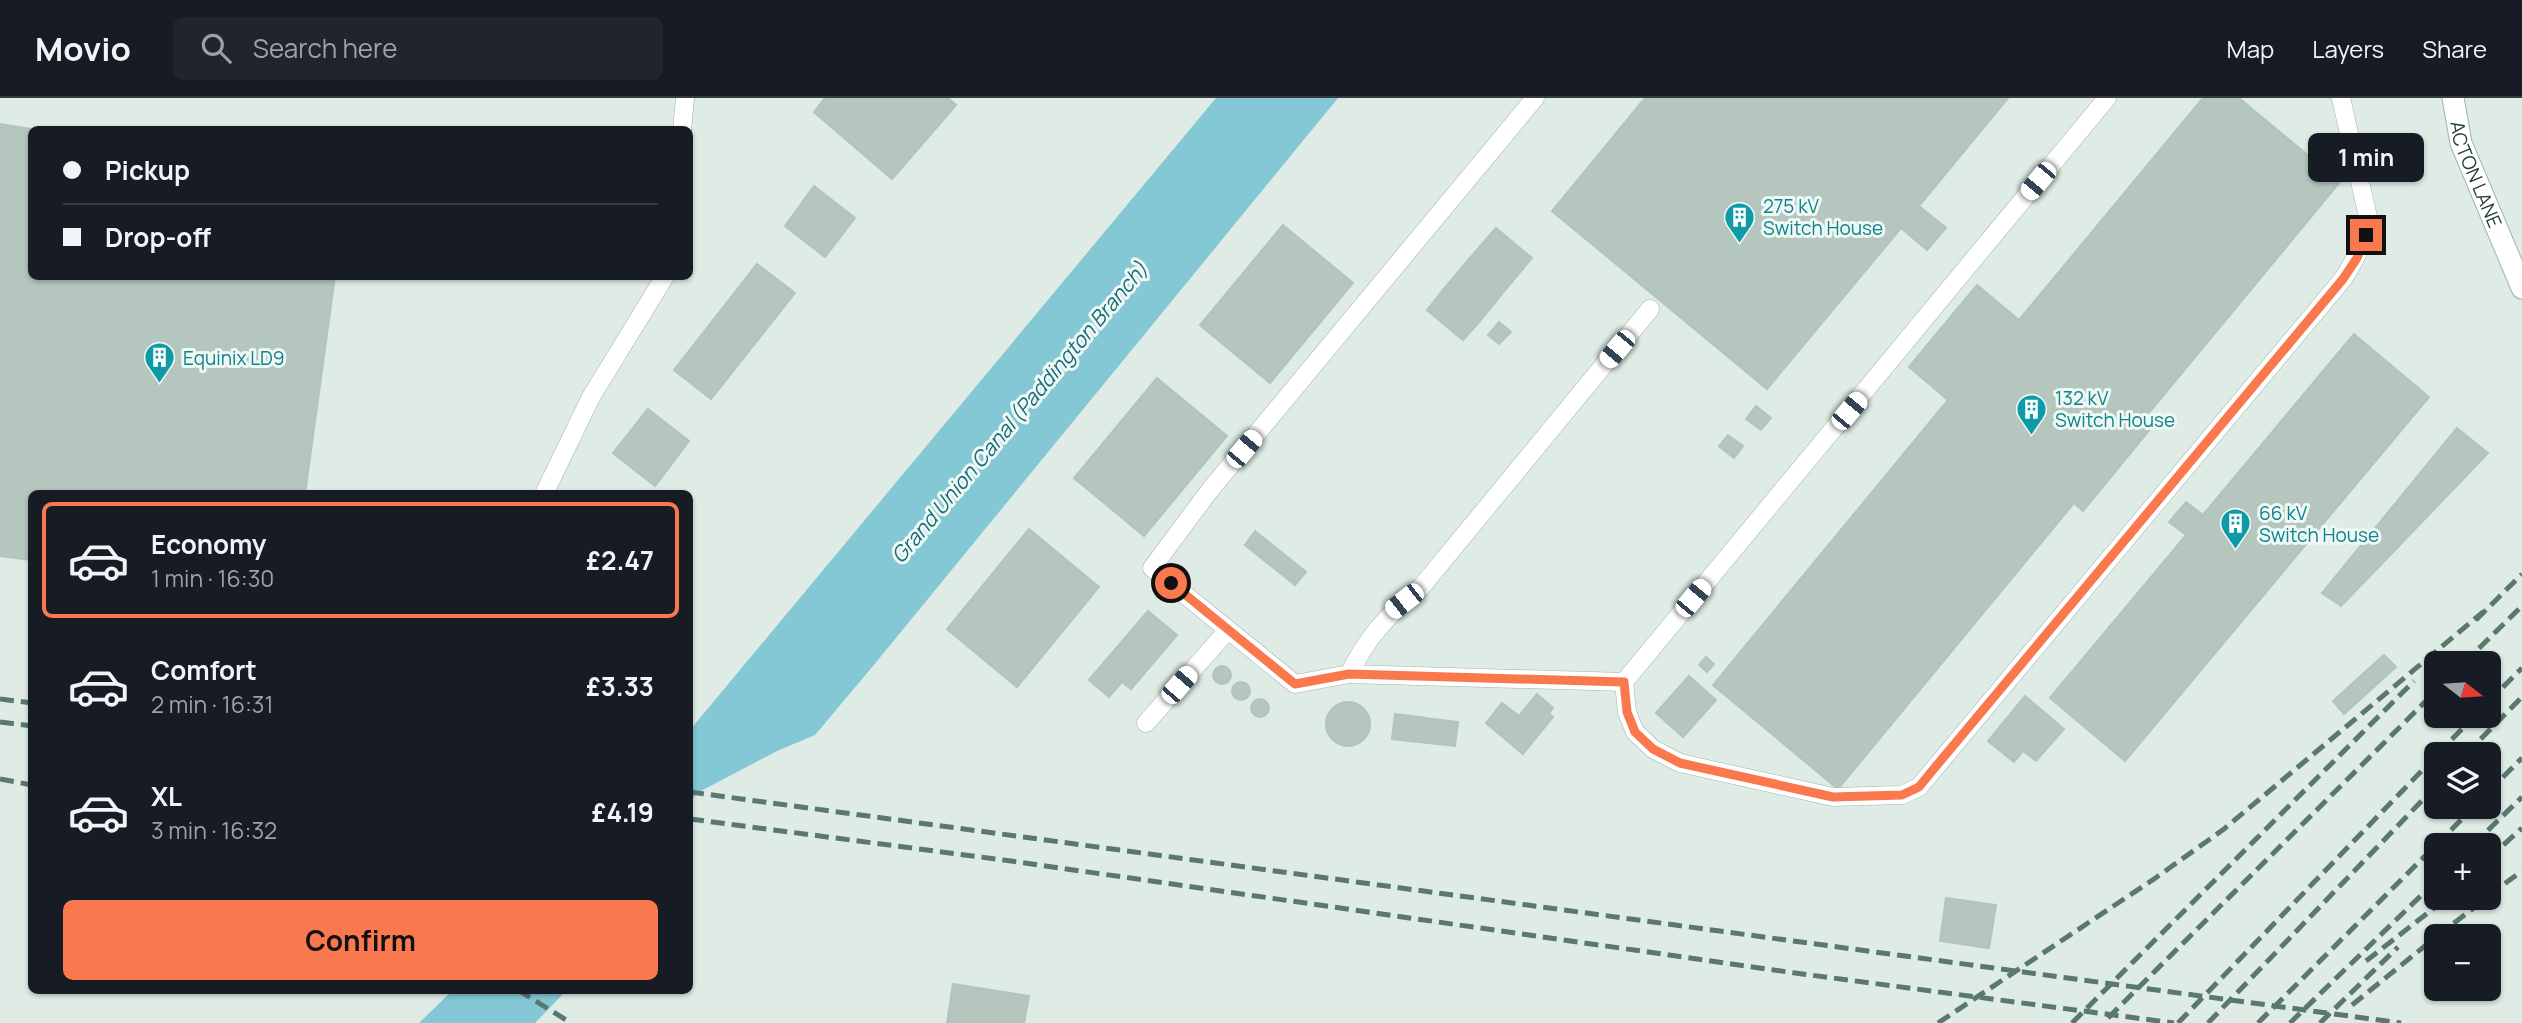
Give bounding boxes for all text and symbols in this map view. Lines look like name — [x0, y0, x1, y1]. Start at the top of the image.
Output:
search box — [173, 17, 663, 80]
text: Movio — [35, 26, 131, 71]
icon: search — [197, 29, 235, 67]
text: Search here — [253, 30, 397, 66]
text: Map — [2227, 32, 2274, 65]
text: Layers — [2312, 32, 2384, 65]
text: Share — [2422, 32, 2487, 65]
street label: ACTON LANE — [2444, 119, 2508, 232]
callout: 1 min — [2308, 134, 2424, 183]
text: 1 min — [2338, 141, 2394, 173]
text: Pickup — [105, 152, 190, 188]
car — [2017, 158, 2060, 204]
place label: 275 kV Switch House — [1763, 193, 1883, 241]
building icon: 275 kV Switch House — [1723, 200, 1757, 244]
text: Drop-off — [105, 219, 211, 255]
route end — [2350, 219, 2382, 251]
water label: Grand Union Canal (Paddington Branch) — [884, 255, 1154, 569]
car — [1596, 326, 1639, 372]
building icon: Equinix LD9 — [143, 341, 177, 385]
place label: Equinix LD9 — [183, 345, 285, 371]
place label: 132 kV Switch House — [2055, 385, 2175, 433]
car — [1828, 388, 1871, 434]
building icon: 132 kV Switch House — [2015, 392, 2049, 436]
car — [1223, 426, 1266, 472]
place label: 66 kV Switch House — [2259, 500, 2379, 548]
building icon: 66 kV Switch House — [2219, 507, 2253, 551]
text: Economy — [151, 526, 266, 562]
icon: car — [67, 529, 130, 592]
text: £2.47 — [586, 542, 654, 578]
text: 1 min · 16:30 — [151, 562, 274, 594]
route start — [1155, 567, 1187, 599]
car — [1672, 575, 1715, 621]
car — [1381, 580, 1428, 622]
north arrow — [2424, 651, 2501, 728]
map controls — [2424, 651, 2501, 1001]
text: Comfort — [151, 652, 257, 688]
icon: car — [67, 655, 130, 718]
car — [1158, 662, 1201, 708]
text: £3.33 — [586, 668, 654, 704]
text: 2 min · 16:31 — [151, 688, 273, 720]
button: layers — [2424, 742, 2501, 819]
text: XL — [151, 778, 182, 814]
icon: car — [67, 781, 130, 844]
text: £4.19 — [592, 794, 654, 830]
text: 3 min · 16:32 — [151, 814, 277, 846]
button: + — [2424, 833, 2501, 910]
button: Confirm — [63, 900, 658, 980]
button: − — [2424, 924, 2501, 1001]

